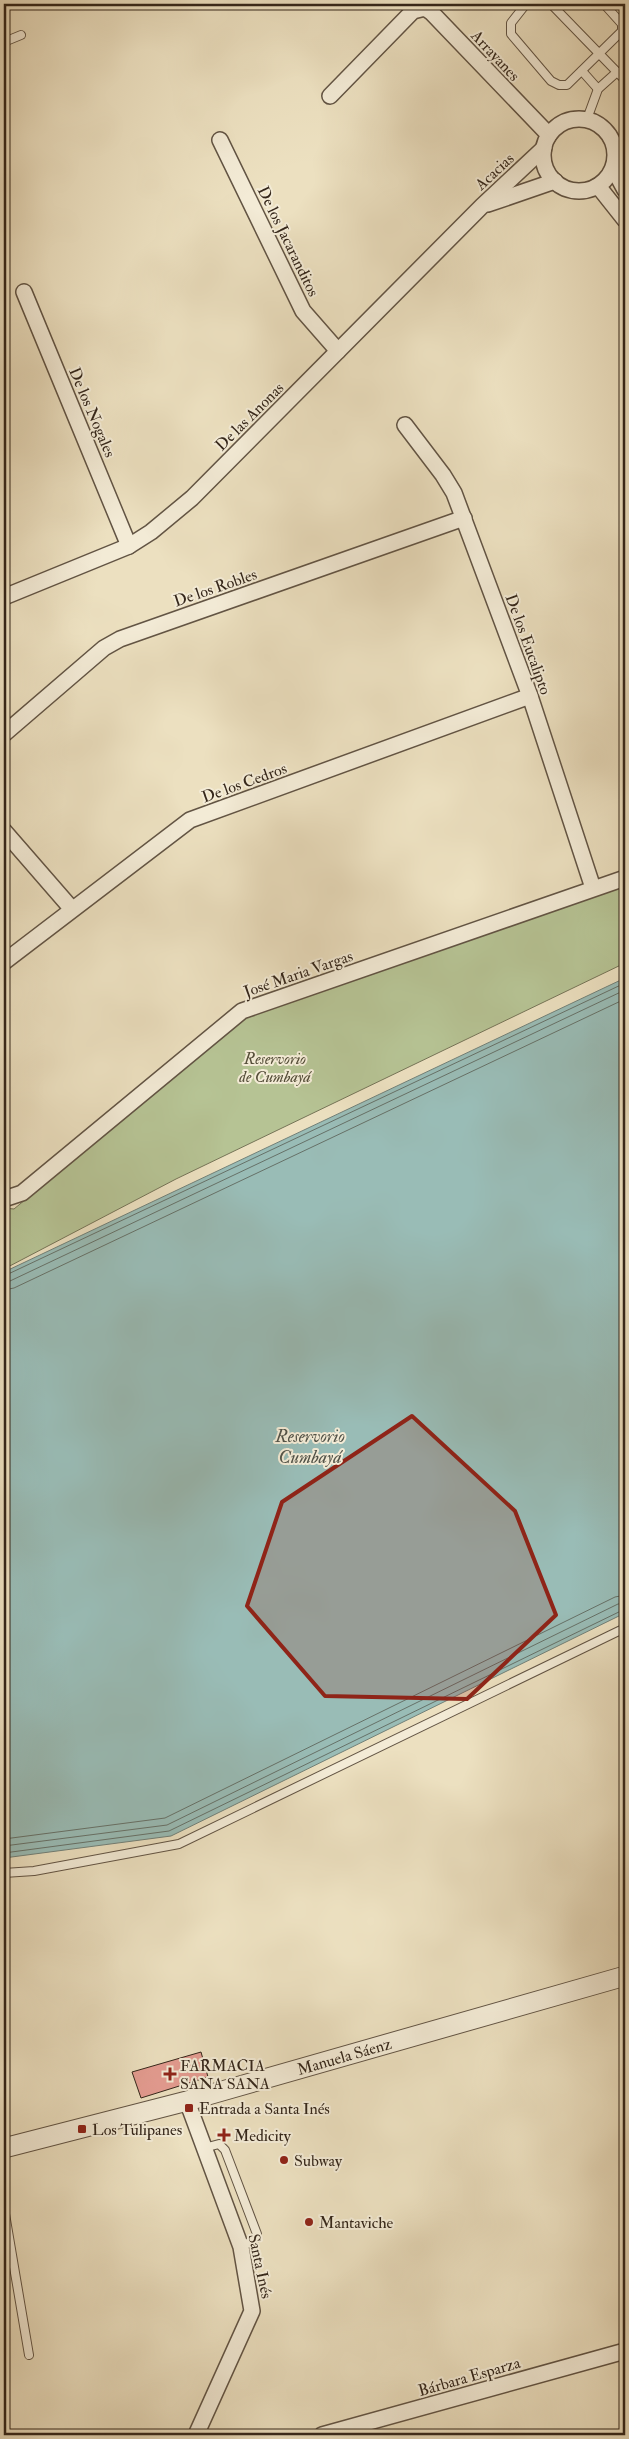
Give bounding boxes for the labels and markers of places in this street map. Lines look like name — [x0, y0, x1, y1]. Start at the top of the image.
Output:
place label: FARMACIA SANA SANA — [180, 2056, 270, 2094]
marker: FARMACIA SANA SANA — [164, 2068, 176, 2080]
place label: Entrada a Santa Inés — [199, 2099, 330, 2119]
marker: Entrada a Santa Inés — [183, 2102, 195, 2114]
place label: Los Tulipanes — [92, 2120, 182, 2141]
marker: Los Tulipanes — [76, 2123, 88, 2135]
place label: Medicity — [234, 2126, 292, 2146]
marker: Medicity — [218, 2129, 230, 2141]
place label: Subway — [294, 2151, 343, 2171]
marker: Subway — [278, 2154, 290, 2166]
place label: Mantaviche — [319, 2213, 394, 2233]
marker: Mantaviche — [303, 2216, 315, 2228]

